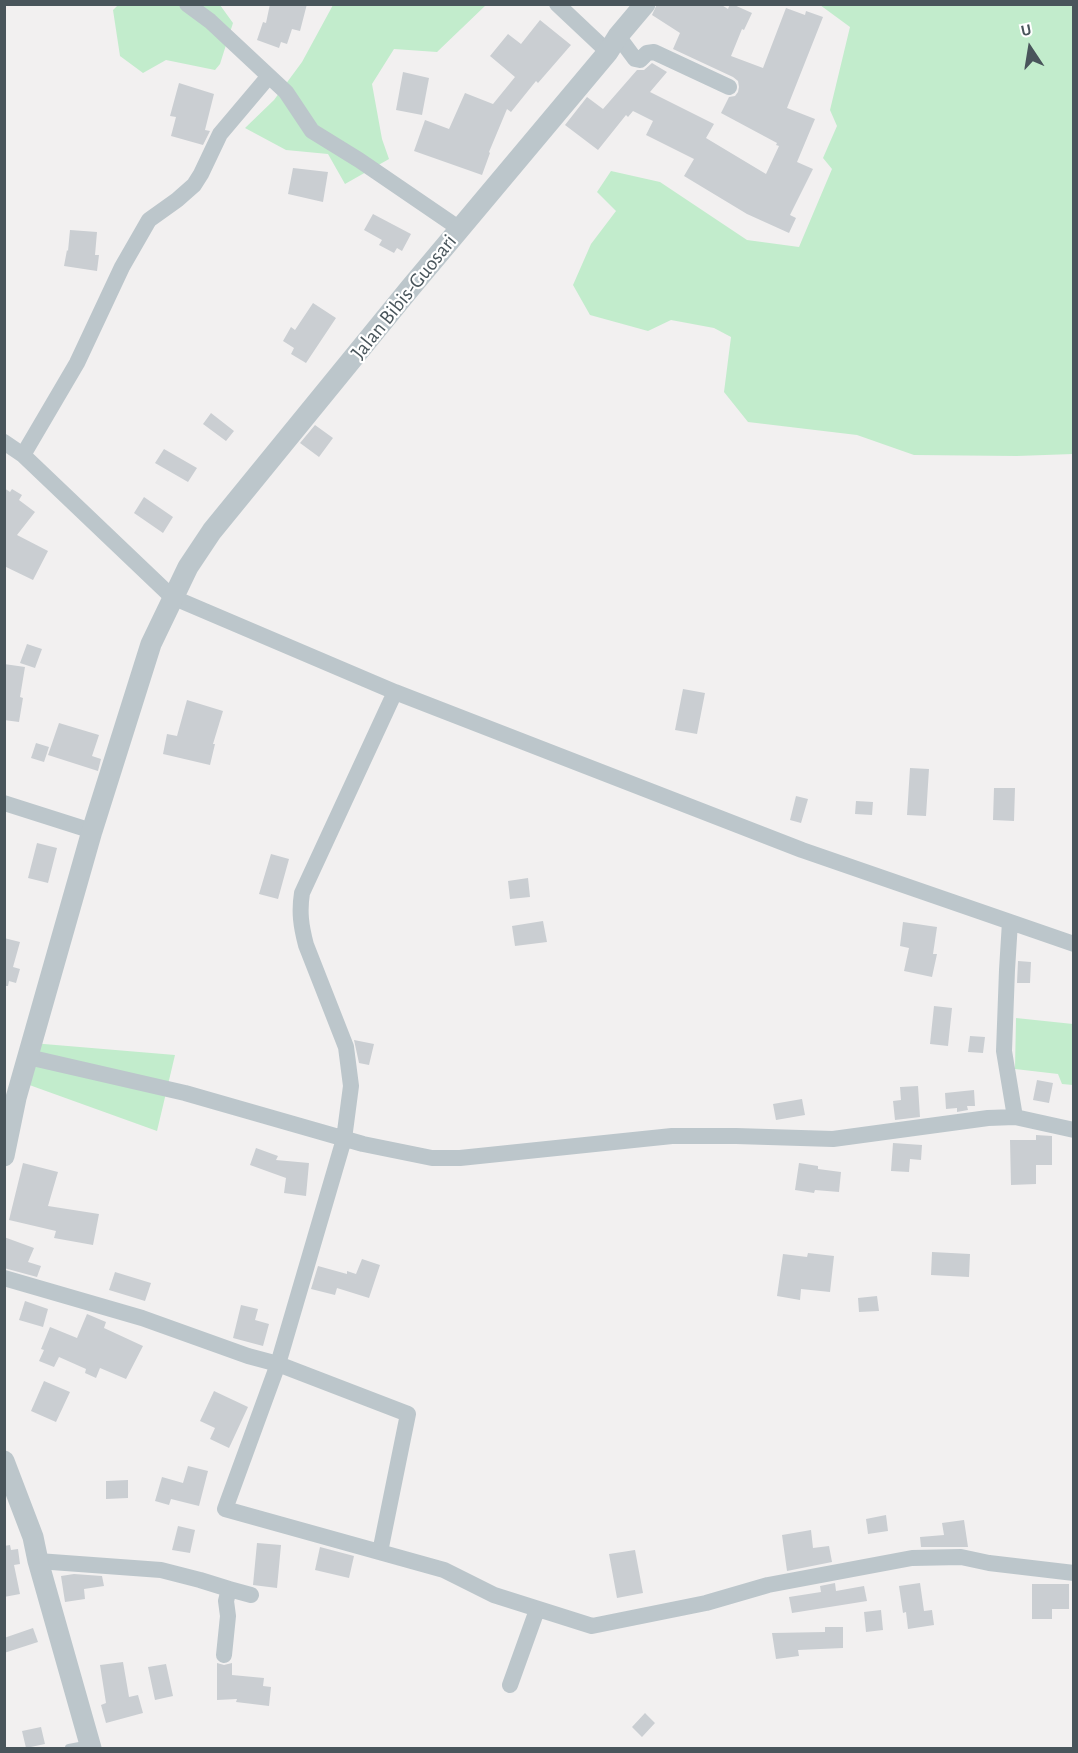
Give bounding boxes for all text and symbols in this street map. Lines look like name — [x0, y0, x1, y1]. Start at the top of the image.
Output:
north arrow — [1000, 18, 1060, 78]
text: U — [1020, 22, 1033, 39]
street label: Jalan Bibis-Guosari — [346, 229, 462, 365]

